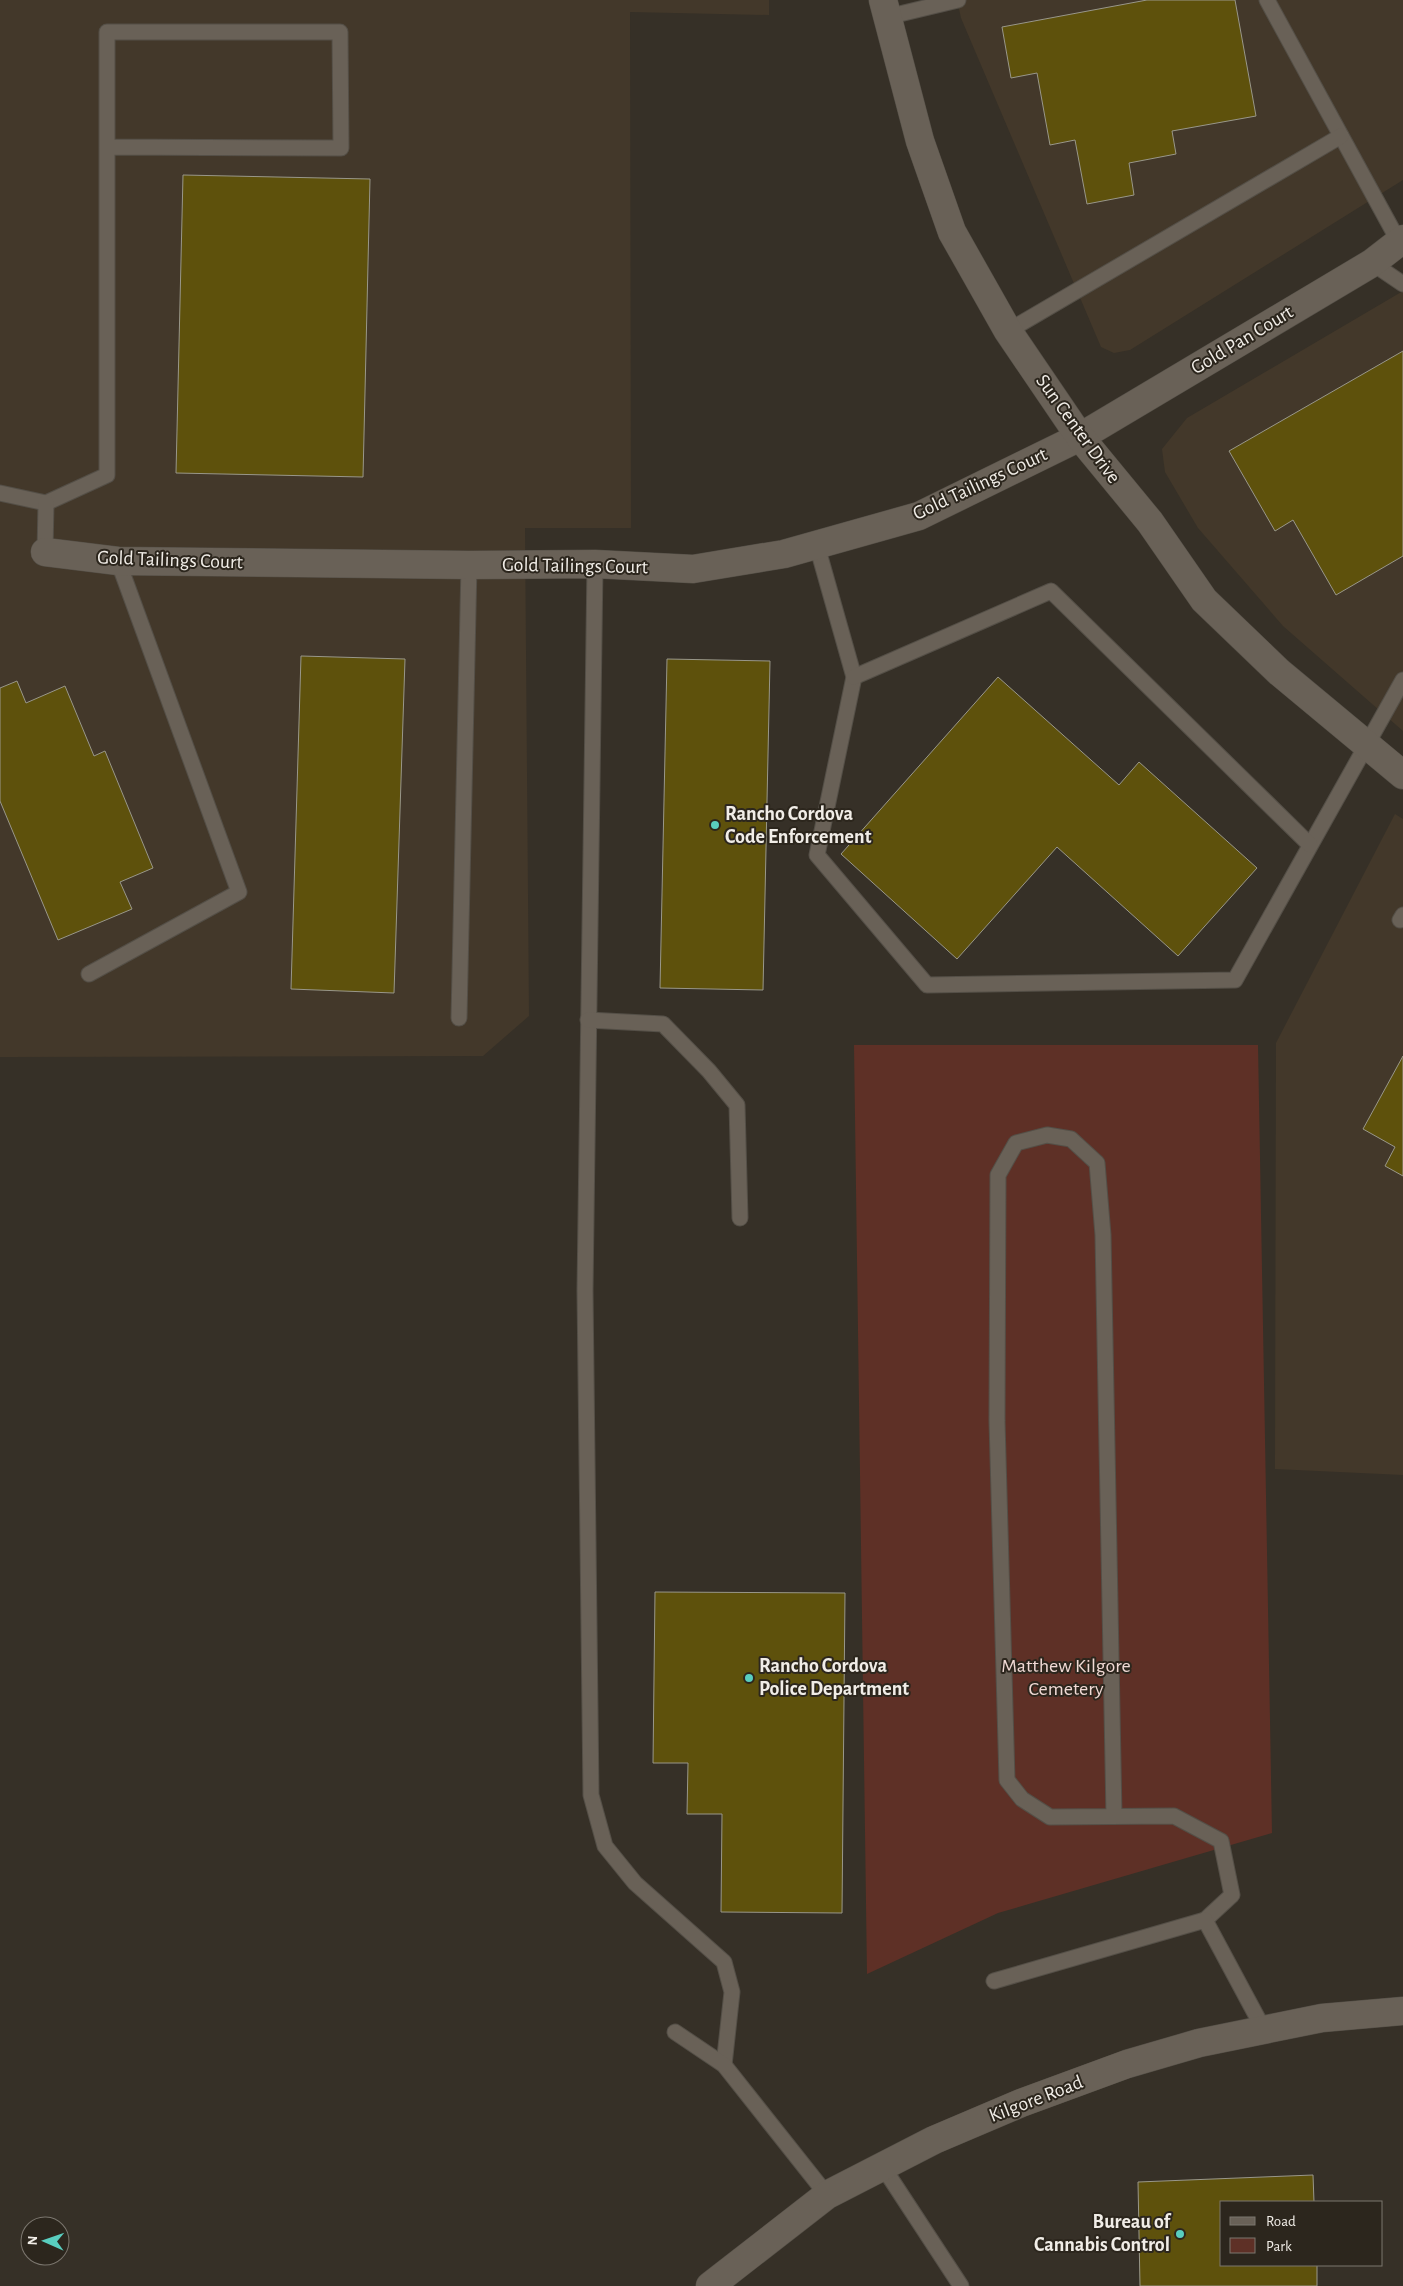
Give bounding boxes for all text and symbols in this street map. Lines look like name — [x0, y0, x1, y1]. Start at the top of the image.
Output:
street label: Gold Pan Court — [1187, 301, 1297, 378]
street label: Sun Center Drive — [1032, 371, 1124, 487]
street label: Gold Tailings Court — [910, 444, 1051, 524]
street label: Gold Tailings Court — [97, 547, 244, 573]
street label: Gold Tailings Court — [502, 555, 649, 577]
place label: Rancho Cordova Code Enforcement — [725, 804, 872, 847]
marker: Rancho Cordova Code Enforcement — [709, 819, 721, 831]
place label: Rancho Cordova Police Department — [759, 1656, 909, 1699]
park label: Matthew Kilgore Cemetery — [1001, 1656, 1131, 1699]
marker: Rancho Cordova Police Department — [743, 1672, 755, 1684]
street label: Kilgore Road — [986, 2072, 1086, 2126]
legend — [1220, 2201, 1383, 2266]
place label: Bureau of Cannabis Control — [1034, 2212, 1171, 2255]
text: Road — [1266, 2214, 1296, 2229]
north arrow — [20, 2216, 70, 2266]
marker: Bureau of Cannabis Control — [1174, 2228, 1186, 2240]
text: N — [26, 2235, 40, 2246]
text: Park — [1266, 2239, 1292, 2254]

